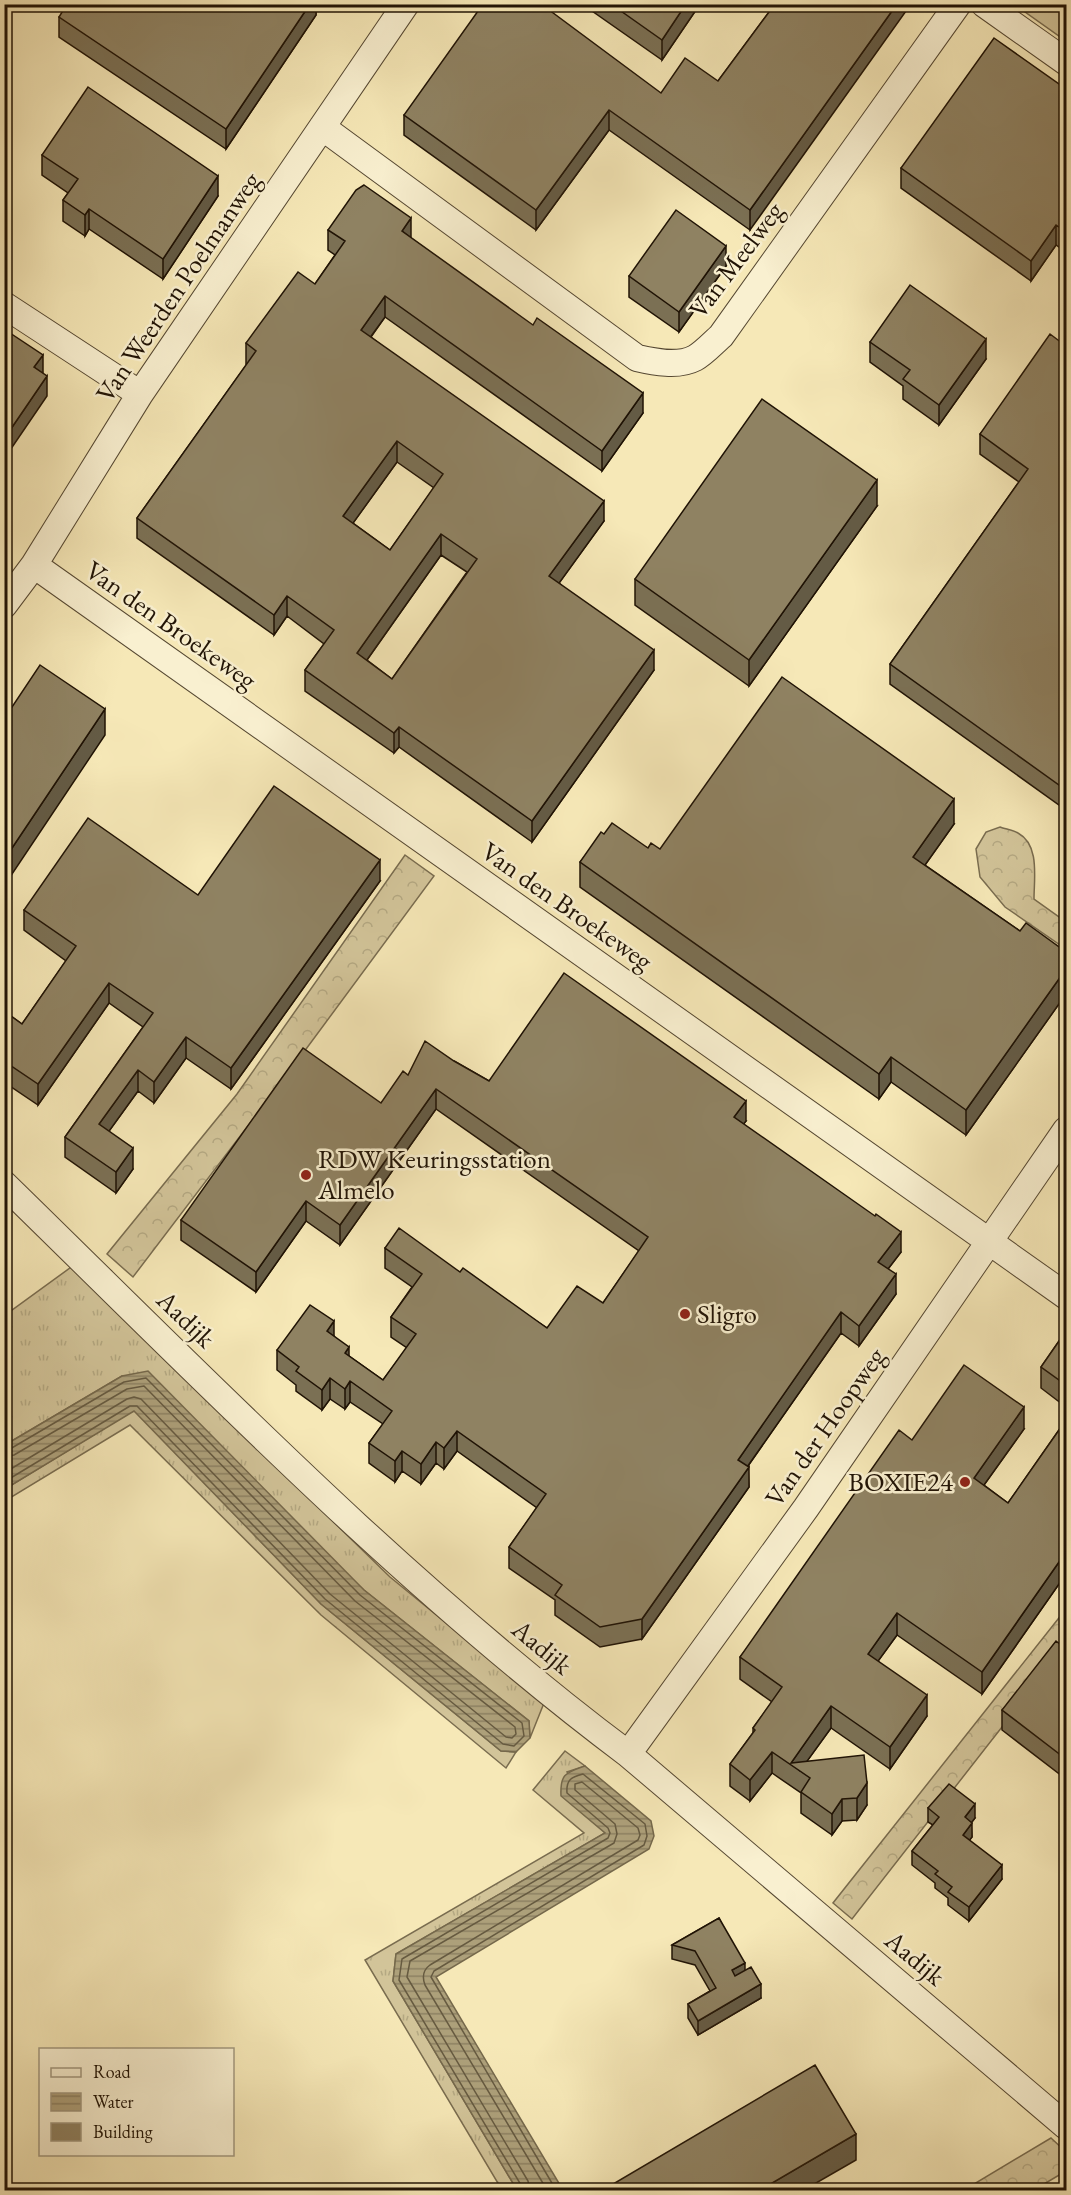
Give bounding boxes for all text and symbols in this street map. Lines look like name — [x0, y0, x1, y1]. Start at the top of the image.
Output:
street label: Van Weerden Poelmanweg — [87, 164, 268, 409]
street label: Van Meelweg — [680, 194, 791, 325]
street label: Van den Broekeweg — [79, 552, 264, 697]
street label: Van den Broekeweg — [475, 833, 660, 978]
place label: RDW Keuringsstation Almelo — [317, 1141, 551, 1207]
marker: RDW Keuringsstation Almelo — [299, 1168, 313, 1182]
street label: Aadijk — [149, 1282, 223, 1355]
place label: Sligro — [697, 1296, 757, 1331]
marker: Sligro — [678, 1307, 692, 1321]
street label: Van der Hoopweg — [757, 1340, 893, 1513]
place label: BOXIE24 — [848, 1464, 954, 1499]
marker: BOXIE24 — [958, 1475, 972, 1489]
street label: Aadijk — [504, 1611, 580, 1682]
street label: Aadijk — [877, 1922, 953, 1993]
legend — [39, 2048, 234, 2156]
text: Road — [93, 2060, 132, 2083]
text: Water — [93, 2090, 134, 2113]
text: Building — [93, 2120, 153, 2143]

